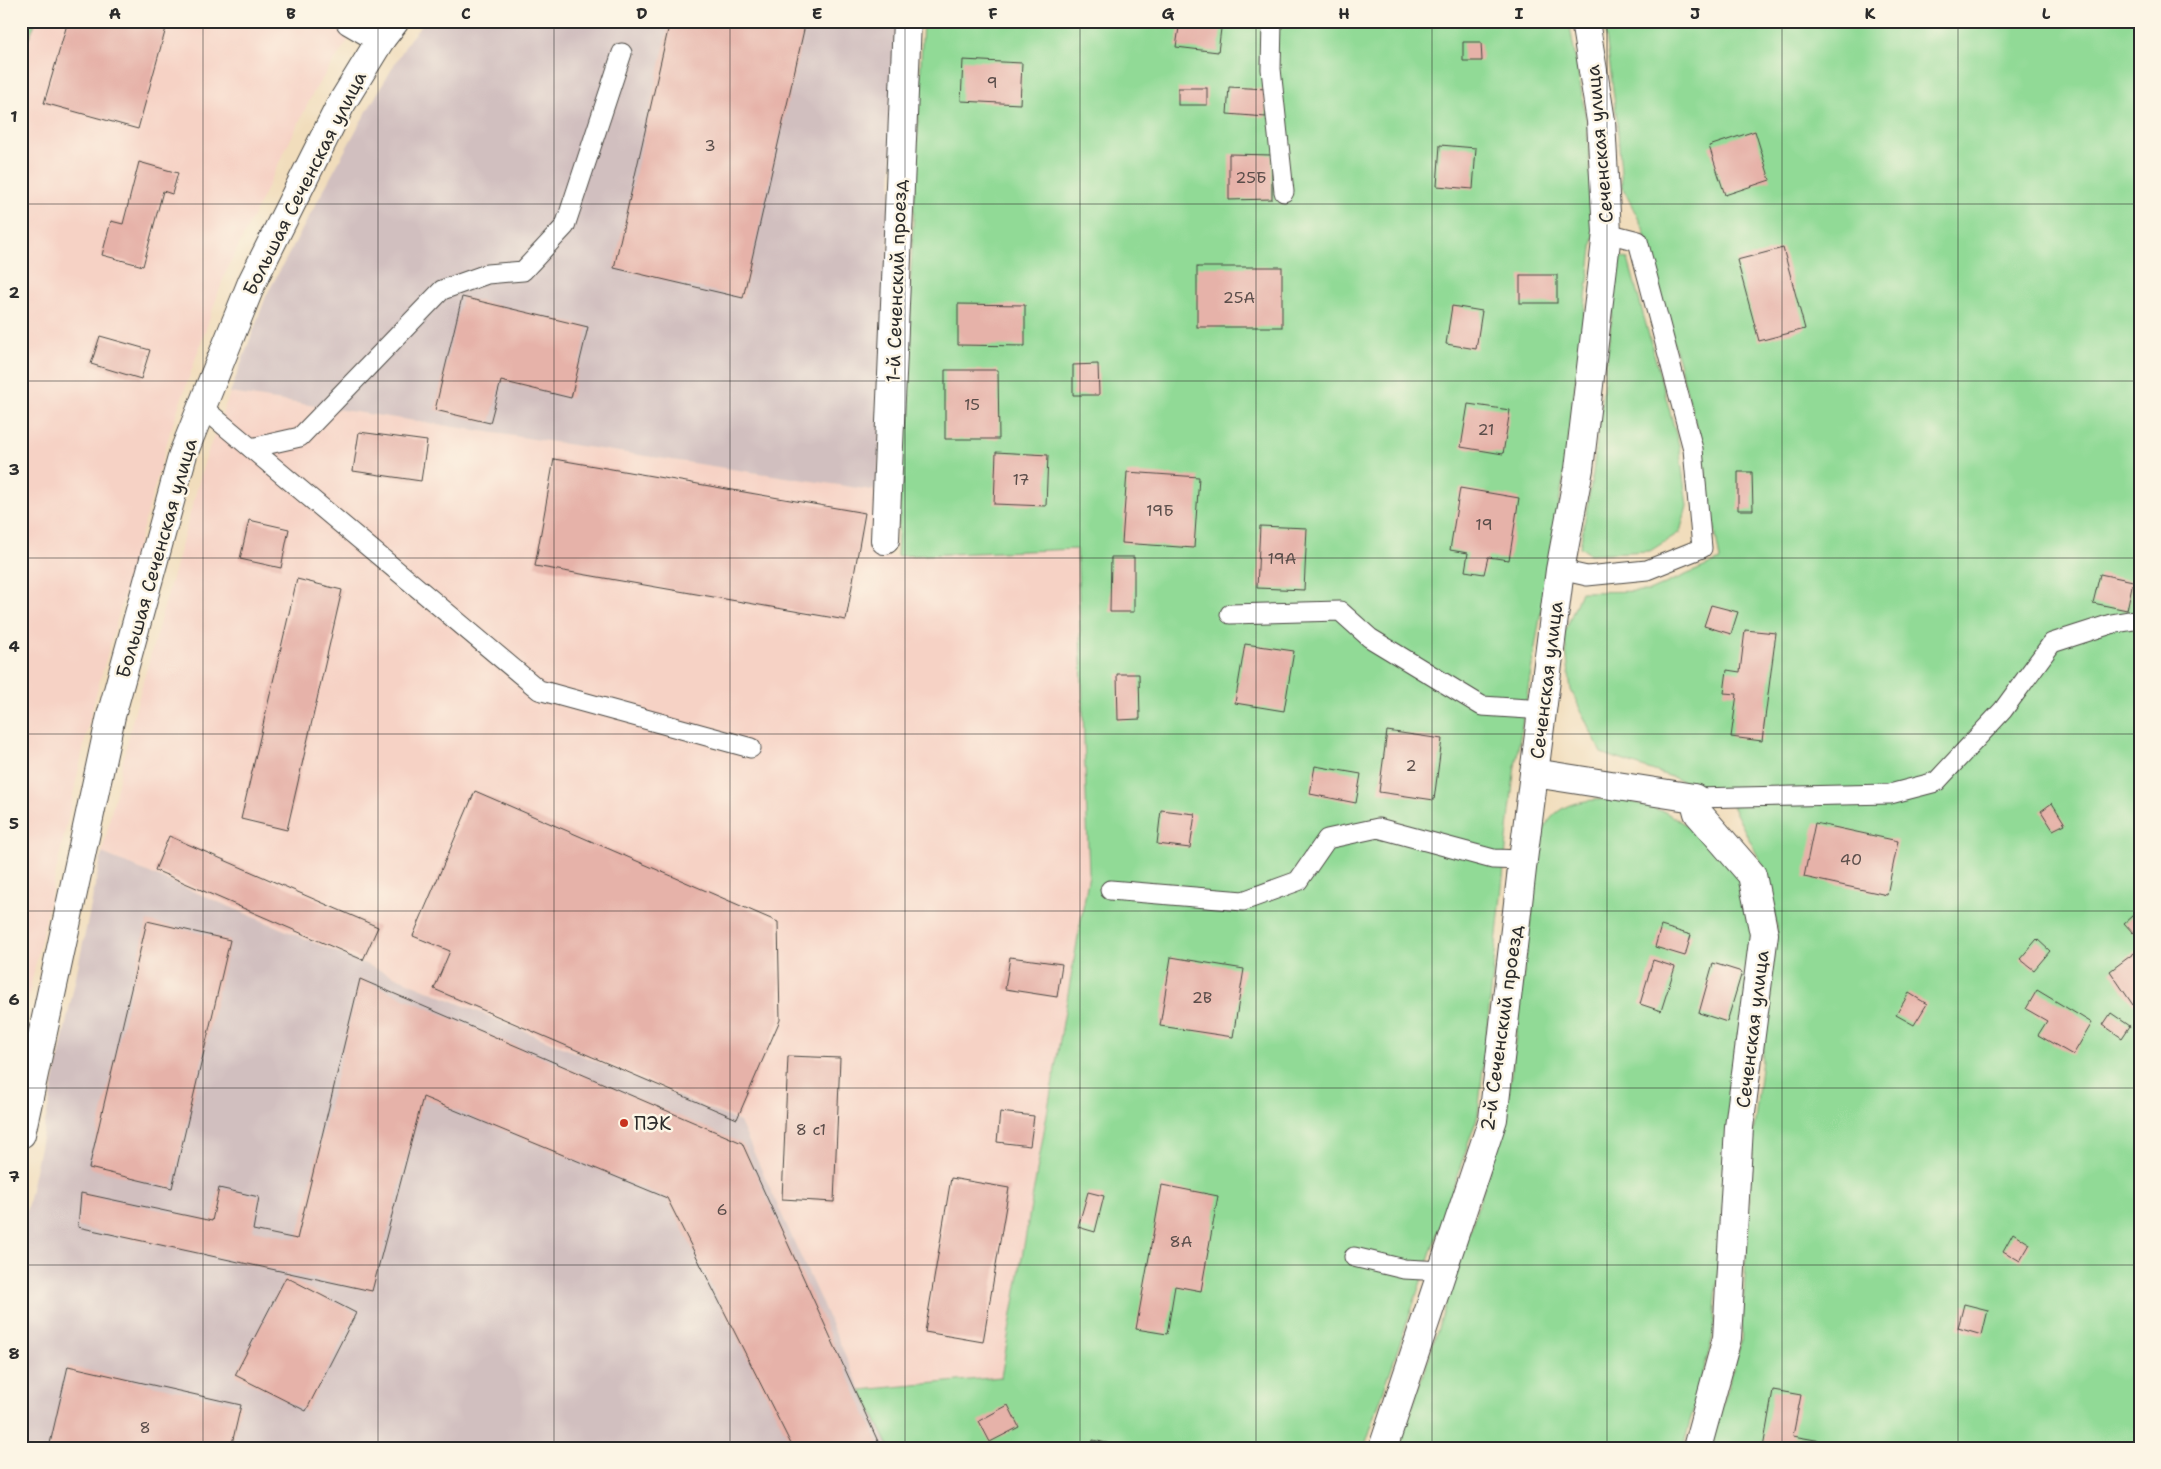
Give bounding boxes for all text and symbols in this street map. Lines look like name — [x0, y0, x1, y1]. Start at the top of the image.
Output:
text: A — [109, 3, 121, 24]
text: B — [286, 3, 296, 24]
text: C — [461, 3, 471, 24]
text: D — [636, 3, 648, 24]
text: E — [812, 3, 822, 24]
text: F — [988, 3, 998, 24]
text: G — [1162, 3, 1175, 24]
text: H — [1338, 3, 1350, 24]
text: I — [1515, 3, 1524, 24]
text: J — [1690, 3, 1700, 24]
text: K — [1865, 3, 1876, 24]
text: L — [2042, 3, 2051, 24]
street label: Сеченская улица — [1580, 64, 1619, 224]
street label: Большая Сеченская улица — [237, 67, 372, 299]
house number: 9 — [986, 72, 998, 93]
text: 1 — [10, 106, 18, 127]
house number: 3 — [704, 135, 716, 156]
house number: 25Б — [1235, 167, 1267, 188]
street label: 1-й Сеченский проезд — [880, 179, 913, 383]
text: 2 — [8, 282, 20, 303]
house number: 25А — [1223, 287, 1255, 308]
house number: 15 — [964, 394, 980, 415]
house number: 21 — [1477, 419, 1495, 440]
street label: Большая Сеченская улица — [110, 435, 203, 681]
text: 3 — [8, 459, 20, 480]
house number: 17 — [1012, 469, 1030, 490]
house number: 19Б — [1146, 500, 1174, 521]
house number: 19 — [1475, 514, 1493, 535]
house number: 19А — [1268, 548, 1296, 569]
street label: Сеченская улица — [1524, 600, 1569, 760]
text: 4 — [8, 636, 20, 657]
house number: 2 — [1405, 755, 1417, 776]
text: 5 — [9, 813, 19, 834]
house number: 40 — [1840, 849, 1862, 870]
street label: 2-й Сеченский проезд — [1475, 924, 1528, 1133]
street label: Сеченская улица — [1730, 949, 1775, 1109]
house number: 2В — [1192, 987, 1212, 1008]
text: 6 — [8, 989, 20, 1010]
place label: ПЭК — [634, 1111, 671, 1136]
marker: ПЭК — [618, 1117, 630, 1129]
house number: 8 с1 — [796, 1119, 826, 1140]
text: 7 — [8, 1166, 20, 1187]
house number: 6 — [716, 1199, 728, 1220]
house number: 8А — [1170, 1231, 1192, 1252]
text: 8 — [8, 1343, 20, 1364]
house number: 8 — [139, 1417, 151, 1438]

